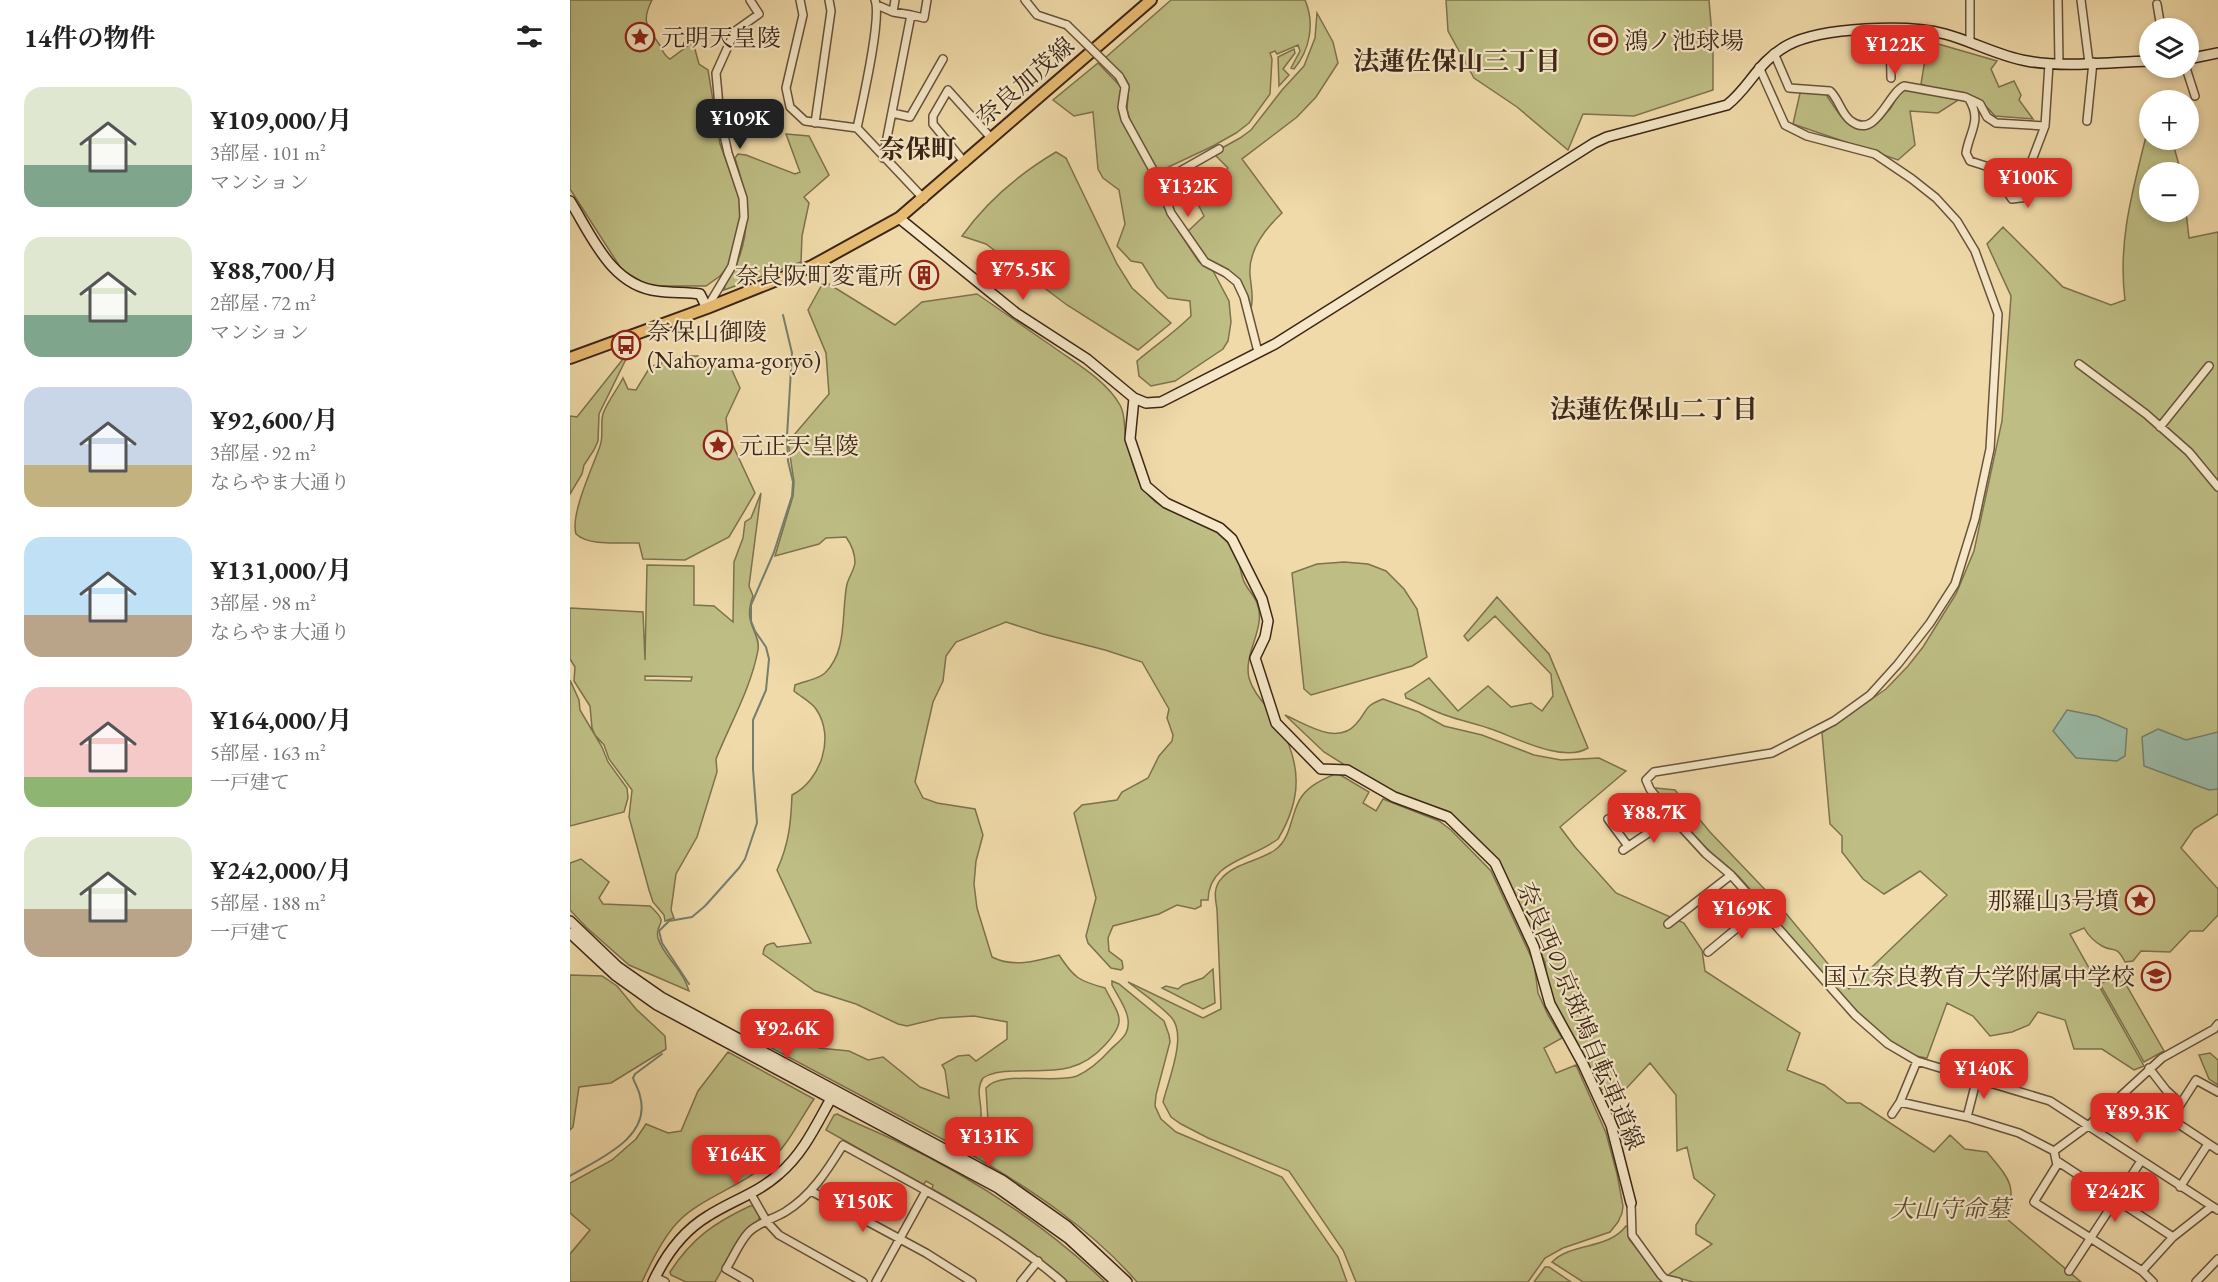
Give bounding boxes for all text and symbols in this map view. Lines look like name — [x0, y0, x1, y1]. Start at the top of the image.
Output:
map controls — [2139, 18, 2199, 222]
button: layers — [2139, 18, 2199, 78]
icon: filters — [513, 20, 546, 53]
text: 14件の物件 — [24, 21, 156, 55]
place icon: 元明天皇陵 — [624, 21, 656, 53]
place label: 元明天皇陵 — [661, 22, 781, 53]
sports icon: 鴻ノ池球場 — [1587, 24, 1619, 56]
place label: 鴻ノ池球場 — [1624, 25, 1744, 56]
pin: ¥122K — [1853, 25, 1937, 76]
street label: 奈良加茂線 — [970, 30, 1080, 132]
text: ¥122K — [1865, 31, 1925, 57]
district label: 法蓮佐保山三丁目 — [1353, 44, 1561, 78]
button: + — [2139, 90, 2199, 150]
pin: ¥109K — [698, 99, 782, 150]
text: ¥109,000/月 — [210, 103, 352, 137]
text: ¥109K — [710, 105, 770, 131]
icon: home — [72, 111, 144, 183]
district label: 奈保町 — [879, 132, 957, 166]
text: 3部屋 · 101 m² — [210, 140, 326, 166]
pin: ¥100K — [1986, 158, 2070, 209]
button: − — [2139, 162, 2199, 222]
text: ¥100K — [1998, 164, 2058, 190]
pin: ¥132K — [1146, 167, 1230, 218]
text: マンション — [210, 169, 309, 195]
text: ¥132K — [1158, 173, 1218, 199]
pin: ¥75.5K — [974, 250, 1072, 301]
text: ¥88,700/月 — [210, 253, 339, 287]
text: ¥75.5K — [991, 256, 1056, 282]
building icon: 奈良阪町変電所 — [908, 259, 940, 291]
place label: 奈良阪町変電所 — [735, 260, 903, 291]
icon: home — [72, 261, 144, 333]
text: 2部屋 · 72 m² — [210, 290, 316, 316]
place label: 奈保山御陵 (Nahoyama-goryō) — [647, 316, 821, 375]
text: マンション — [210, 319, 309, 345]
bus stop icon: 奈保山御陵 (Nahoyama-goryō) — [610, 329, 642, 361]
district label: 法蓮佐保山二丁目 — [1550, 392, 1758, 426]
text: ¥92,600/月 — [210, 403, 339, 437]
icon: home — [72, 411, 144, 483]
place icon: 元正天皇陵 — [702, 429, 734, 461]
place label: 元正天皇陵 — [739, 430, 859, 461]
text: 3部屋 · 92 m² — [210, 440, 316, 466]
text: ならやま大通り — [210, 469, 350, 495]
text: ¥131,000/月 — [210, 553, 352, 587]
icon: home — [72, 561, 144, 633]
text: 3部屋 · 98 m² — [210, 590, 316, 616]
text: ならやま大通り — [210, 619, 350, 645]
text: ¥164,000/月 — [210, 703, 352, 737]
icon: home — [72, 711, 144, 783]
text: 5部屋 · 163 m² — [210, 740, 326, 766]
text: 一戸建て — [210, 769, 290, 795]
pin: ¥88.7K — [1605, 793, 1703, 844]
text: ¥88.7K — [1622, 799, 1687, 825]
text: ¥242,000/月 — [210, 853, 352, 887]
icon: home — [72, 861, 144, 933]
street label: 奈良西の京斑鳩自転車道線 — [1510, 877, 1652, 1155]
place icon: 那羅山3号墳 — [2124, 884, 2156, 916]
place label: 那羅山3号墳 — [1987, 885, 2119, 916]
pin: ¥169K — [1700, 889, 1784, 940]
text: 5部屋 · 188 m² — [210, 890, 326, 916]
text: ¥169K — [1712, 895, 1772, 921]
text: 一戸建て — [210, 919, 290, 945]
school or university icon: 国立奈良教育大学附属中学校 — [2140, 960, 2172, 992]
place label: 国立奈良教育大学附属中学校 — [1823, 961, 2135, 992]
pin: ¥92.6K — [738, 1009, 836, 1060]
text: ¥92.6K — [755, 1015, 820, 1041]
pin: ¥140K — [1942, 1049, 2026, 1100]
text: ¥140K — [1954, 1055, 2014, 1081]
pin: ¥89.3K — [2088, 1093, 2186, 1144]
text: ¥89.3K — [2105, 1099, 2170, 1125]
pin: ¥131K — [947, 1117, 1031, 1168]
text: ¥131K — [959, 1123, 1019, 1149]
pin: ¥164K — [694, 1135, 778, 1186]
text: ¥164K — [706, 1141, 766, 1167]
pin: ¥242K — [2073, 1172, 2157, 1223]
text: ¥242K — [2085, 1178, 2145, 1204]
pin: ¥150K — [821, 1182, 905, 1233]
text: ¥150K — [833, 1188, 893, 1214]
park label: 大山守命墓 — [1890, 1193, 2014, 1224]

